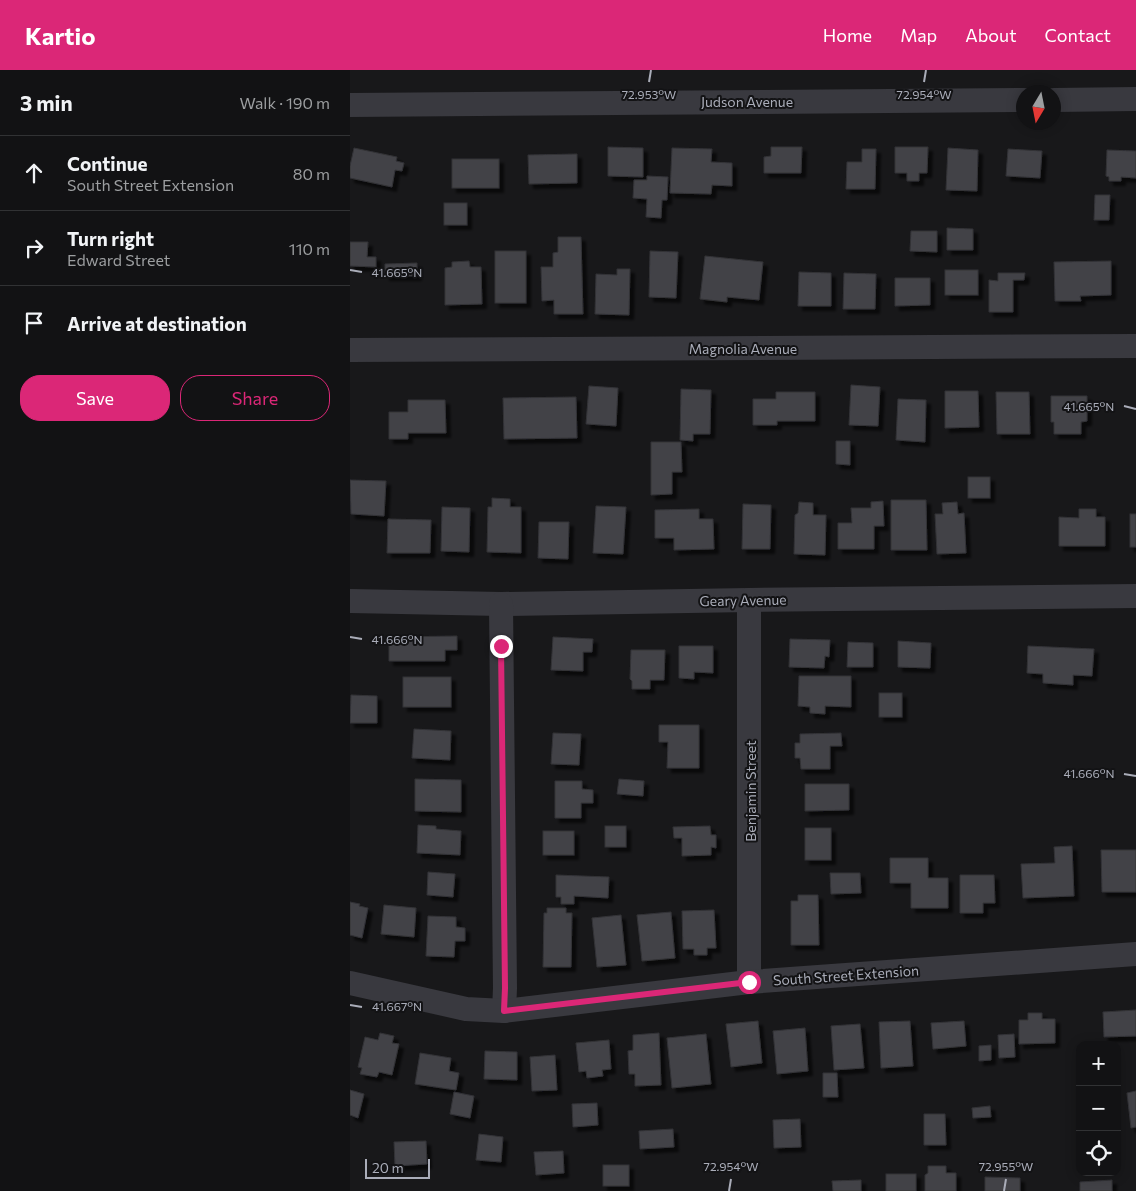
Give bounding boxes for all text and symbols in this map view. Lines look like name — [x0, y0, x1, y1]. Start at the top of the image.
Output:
text: Kartio — [25, 21, 95, 50]
text: Home — [823, 24, 872, 46]
text: Map — [900, 24, 937, 46]
text: About — [965, 24, 1017, 46]
text: Contact — [1045, 24, 1111, 46]
north arrow — [1016, 85, 1061, 130]
text: 72.953°W — [622, 87, 676, 101]
text: 72.954°W — [897, 87, 951, 101]
text: 3 min — [20, 90, 73, 115]
text: Walk · 190 m — [240, 93, 330, 112]
street label: Judson Avenue — [701, 93, 793, 110]
text: Continue — [67, 152, 147, 175]
icon: ahead — [20, 159, 48, 187]
text: 80 m — [293, 164, 330, 183]
text: South Street Extension — [67, 175, 234, 194]
text: Turn right — [67, 227, 154, 250]
icon: right — [20, 234, 48, 262]
text: 110 m — [289, 239, 330, 258]
text: Edward Street — [67, 250, 170, 269]
text: 41.665°N — [372, 265, 422, 279]
icon: arrive — [20, 309, 48, 337]
text: Arrive at destination — [67, 312, 247, 335]
street label: Magnolia Avenue — [689, 340, 797, 357]
button: Save — [20, 375, 170, 421]
button: Share — [180, 375, 330, 421]
text: 41.665°N — [1064, 399, 1114, 413]
street label: Geary Avenue — [699, 591, 787, 609]
text: 41.666°N — [371, 632, 423, 646]
route end — [490, 635, 513, 658]
street label: Benjamin Street — [742, 740, 759, 842]
text: 41.666°N — [1063, 766, 1115, 780]
street label: South Street Extension — [772, 961, 920, 989]
route start — [738, 971, 761, 994]
text: 41.667°N — [372, 999, 422, 1013]
map controls — [1076, 1041, 1121, 1176]
button: + — [1076, 1041, 1121, 1086]
button: − — [1076, 1086, 1121, 1131]
button: locate — [1076, 1131, 1121, 1176]
scale bar — [365, 1156, 430, 1179]
text: 20 m — [372, 1159, 404, 1176]
text: 72.954°W — [704, 1159, 758, 1173]
text: 72.955°W — [979, 1159, 1033, 1173]

